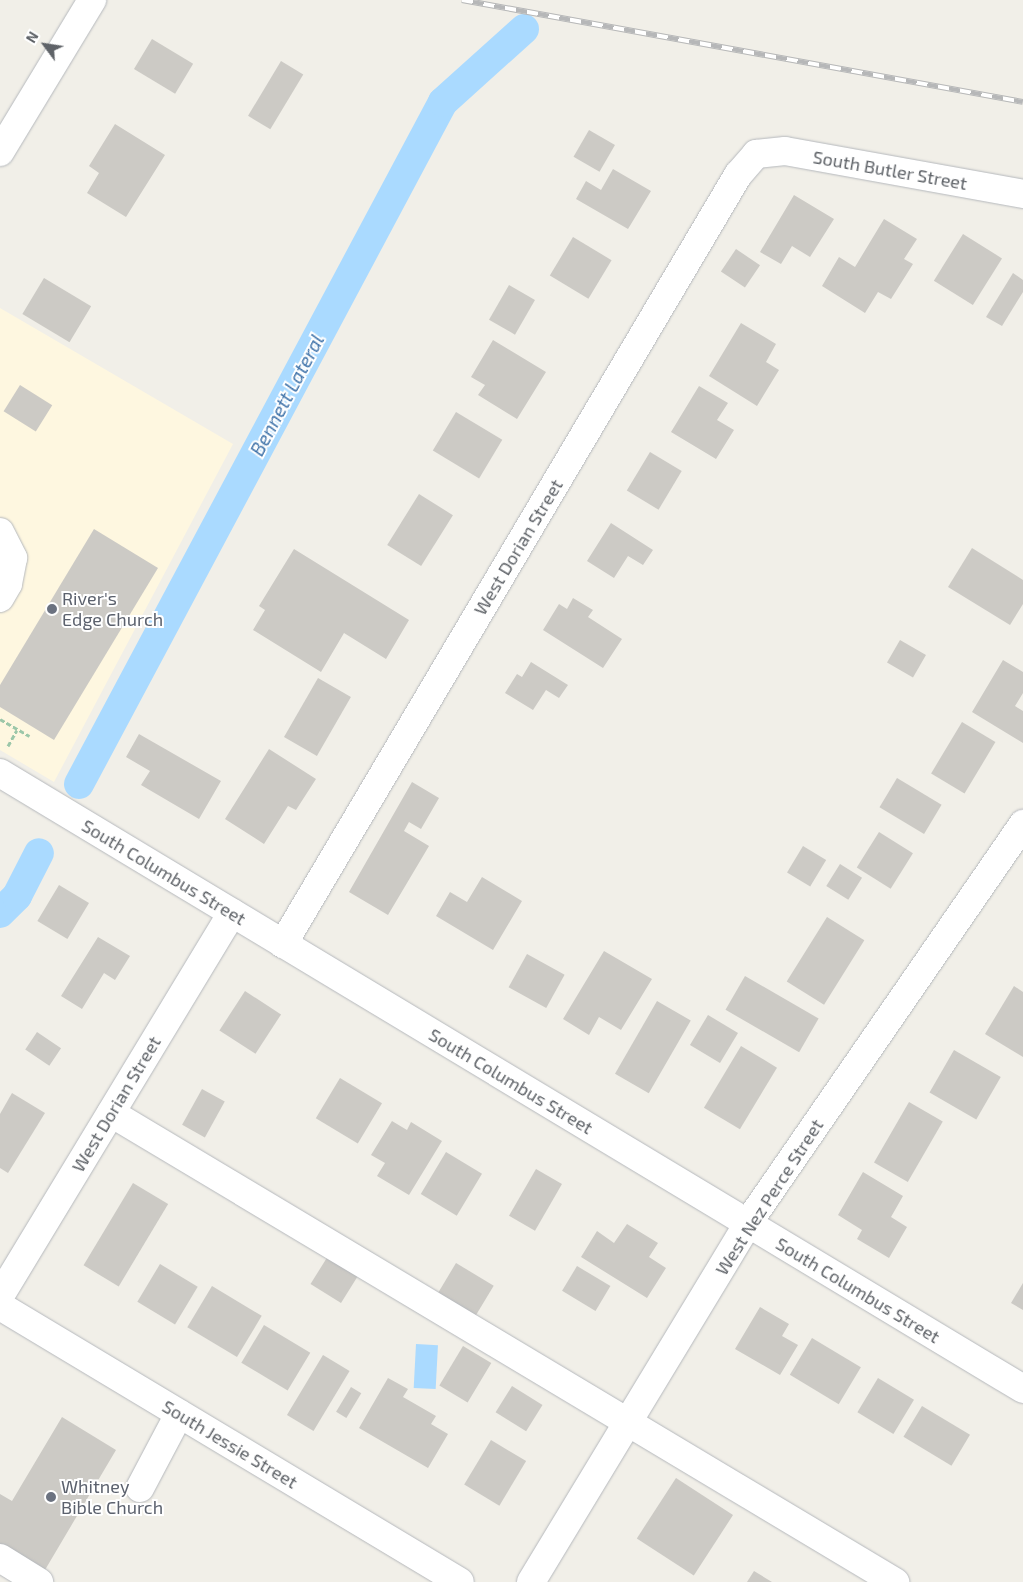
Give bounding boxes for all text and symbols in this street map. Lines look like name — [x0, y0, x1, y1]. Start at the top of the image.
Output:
north arrow — [20, 20, 70, 70]
text: N — [22, 28, 42, 46]
street label: South Butler Street — [811, 146, 969, 194]
water label: Bennett Lateral — [245, 330, 329, 460]
street label: West Dorian Street — [469, 475, 567, 619]
place label: River's Edge Church — [62, 588, 163, 630]
marker: River's Edge Church — [46, 603, 58, 615]
street label: South Columbus Street — [78, 814, 250, 930]
street label: South Columbus Street — [425, 1023, 597, 1139]
street label: West Dorian Street — [67, 1032, 165, 1176]
street label: West Nez Perce Street — [711, 1115, 827, 1279]
street label: South Columbus Street — [772, 1232, 944, 1348]
street label: South Jessie Street — [158, 1395, 302, 1493]
place label: Whitney Bible Church — [61, 1476, 163, 1518]
marker: Whitney Bible Church — [45, 1491, 57, 1503]

